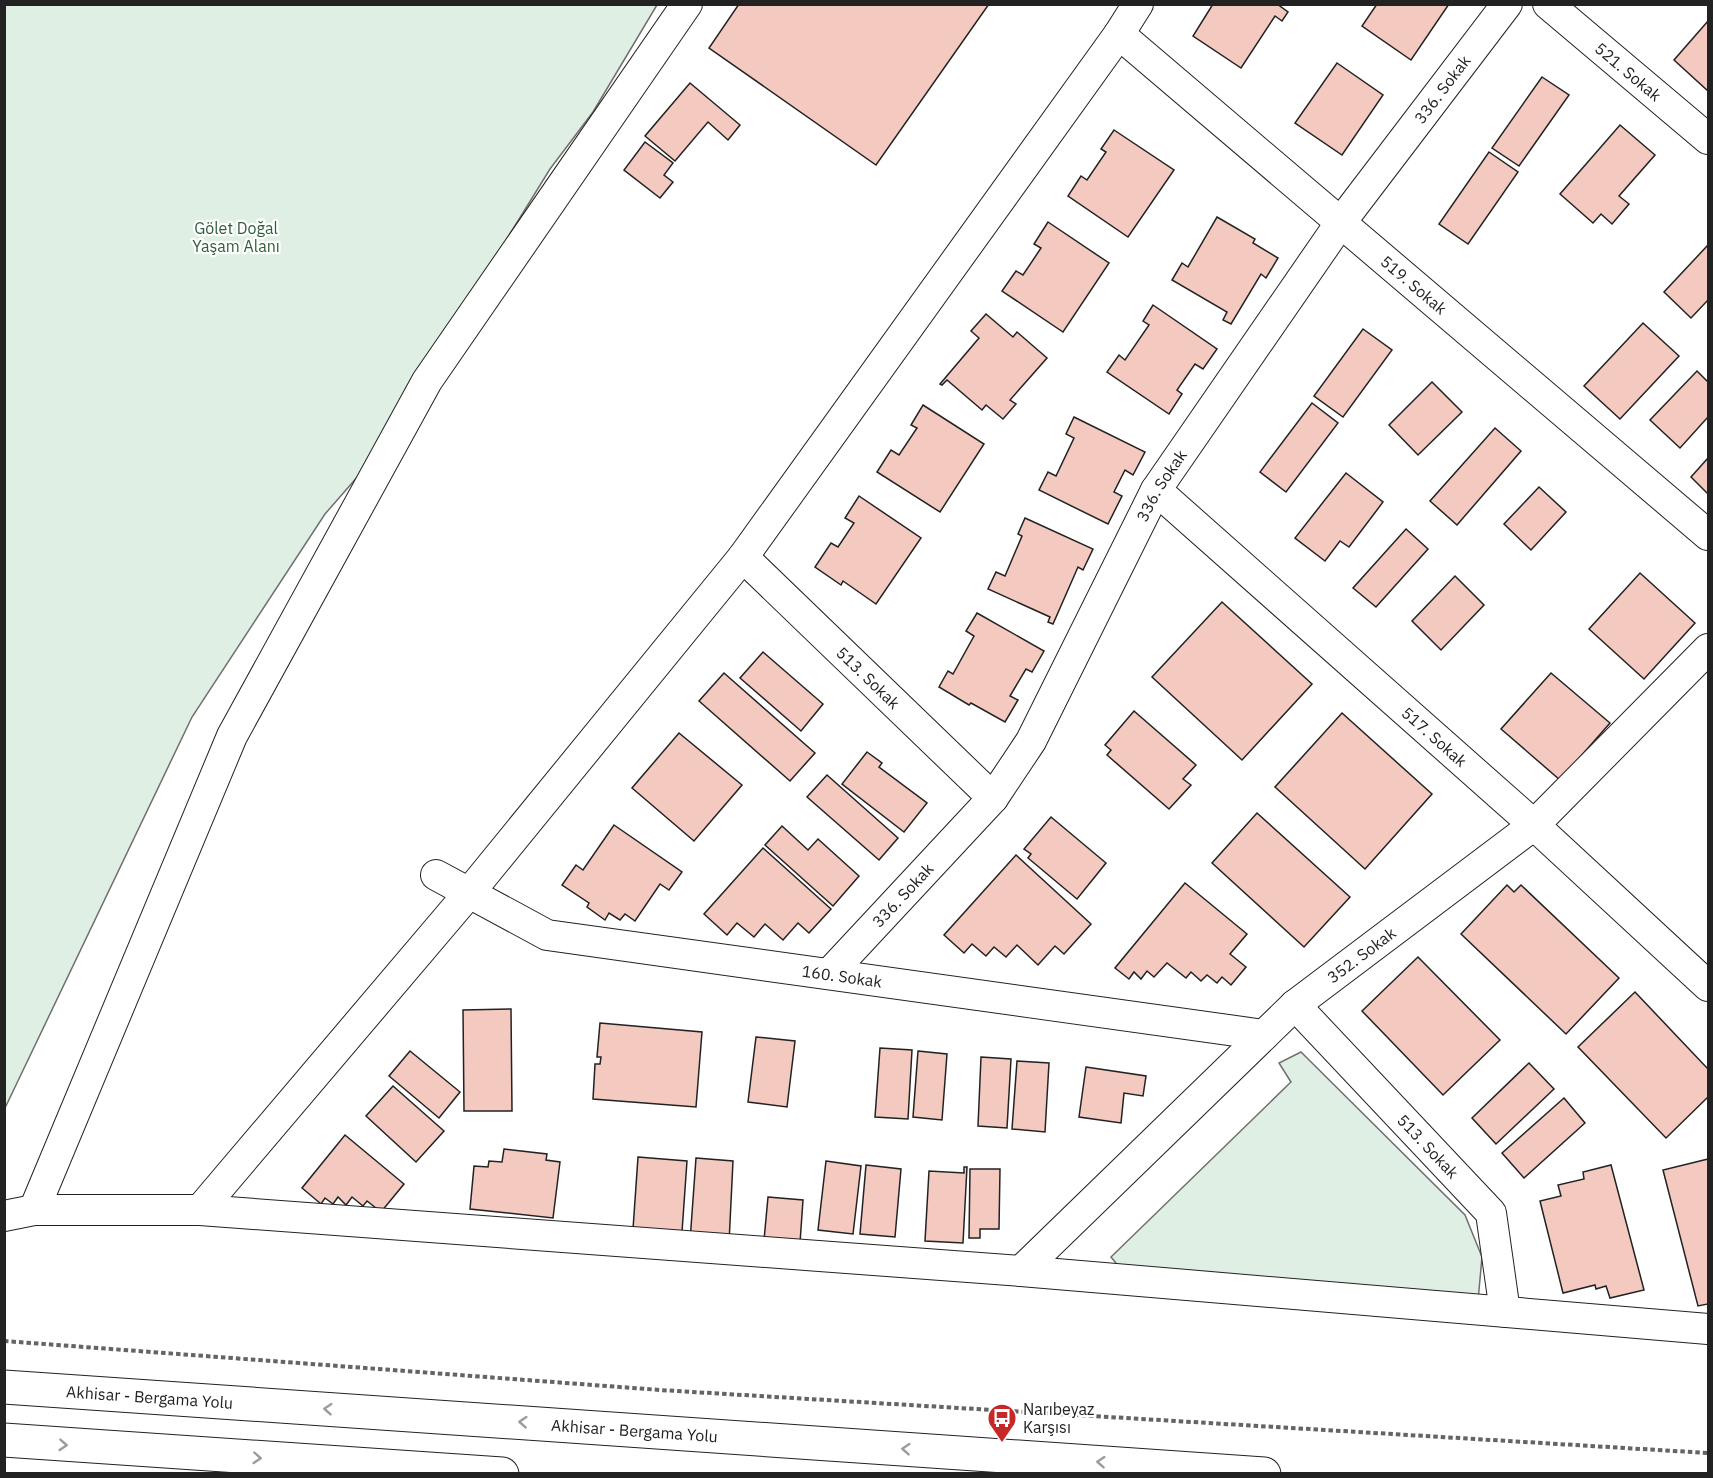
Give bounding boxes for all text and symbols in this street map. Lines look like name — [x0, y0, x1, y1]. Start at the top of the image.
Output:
street label: 521. Sokak — [1591, 38, 1666, 106]
street label: 336. Sokak — [1410, 51, 1475, 127]
park label: Gölet Doğal Yaşam Alanı — [192, 218, 280, 256]
street label: 519. Sokak — [1377, 251, 1451, 319]
street label: 336. Sokak — [1132, 445, 1191, 525]
street label: 513. Sokak — [832, 643, 905, 713]
street label: 517. Sokak — [1398, 703, 1472, 771]
street label: 336. Sokak — [868, 858, 938, 931]
street label: 352. Sokak — [1323, 922, 1400, 987]
street label: 160. Sokak — [801, 961, 884, 992]
street label: 513. Sokak — [1393, 1110, 1463, 1183]
street label: Akhisar - Bergama Yolu — [66, 1381, 234, 1413]
place label: Narıbeyaz Karşısı — [1023, 1399, 1094, 1437]
bus stop icon: Narıbeyaz Karşısı — [986, 1402, 1018, 1444]
one-way arrow — [324, 1403, 333, 1416]
street label: Akhisar - Bergama Yolu — [550, 1415, 719, 1446]
one-way arrow — [518, 1416, 527, 1429]
one-way arrow — [58, 1438, 67, 1451]
one-way arrow — [901, 1443, 911, 1456]
one-way arrow — [253, 1451, 262, 1464]
one-way arrow — [1096, 1456, 1105, 1469]

